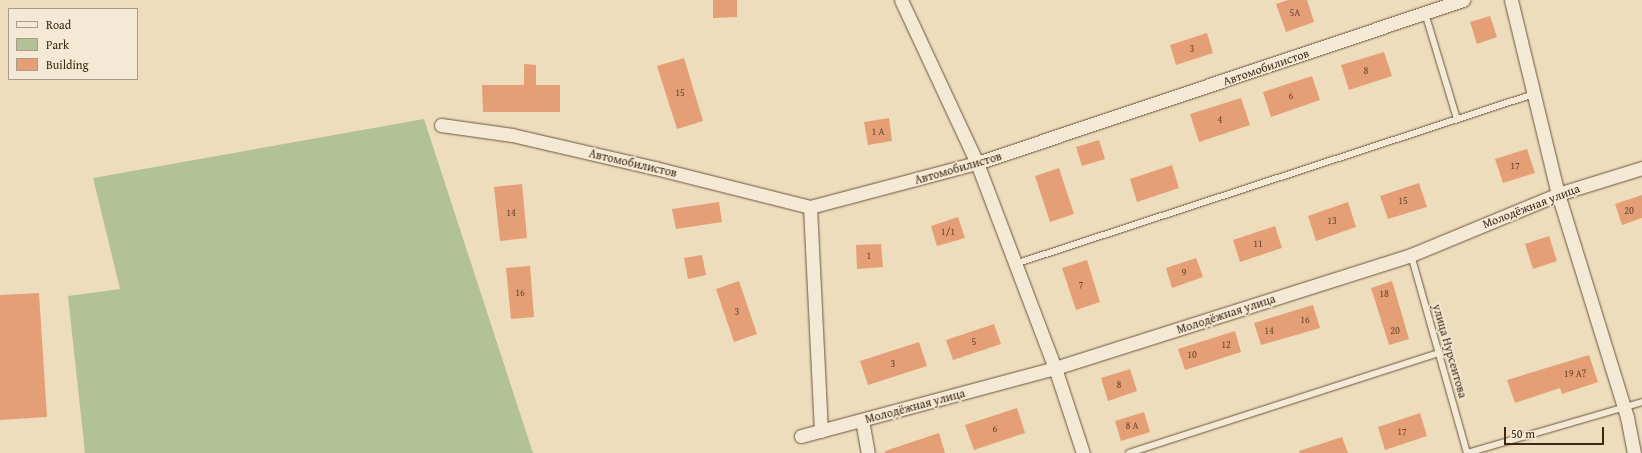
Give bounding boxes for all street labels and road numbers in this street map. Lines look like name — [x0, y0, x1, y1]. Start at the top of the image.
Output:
street label: Автомобилистов — [1221, 46, 1311, 88]
street label: Автомобилистов — [588, 146, 678, 180]
street label: Автомобилистов — [913, 149, 1003, 187]
street label: Молодёжная улица — [1480, 181, 1582, 231]
street label: Молодёжная улица — [1175, 291, 1277, 337]
street label: улица Нурсеитова — [1430, 302, 1470, 400]
street label: Молодёжная улица — [863, 386, 967, 426]

